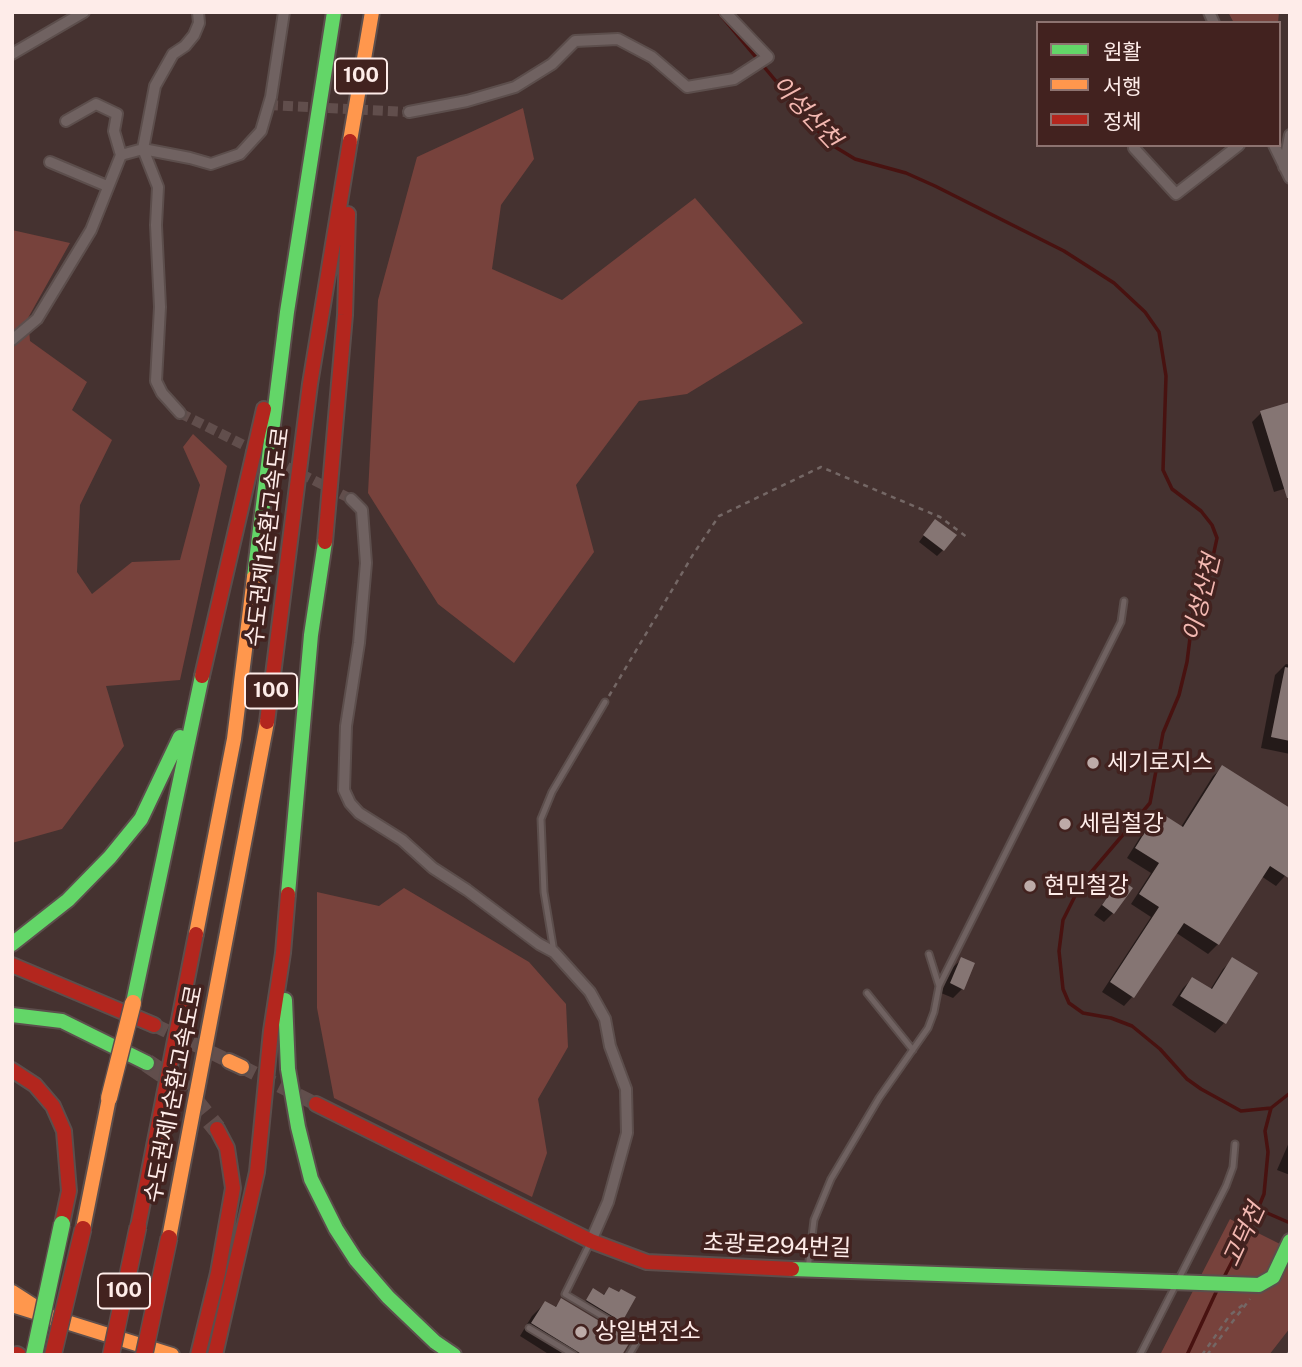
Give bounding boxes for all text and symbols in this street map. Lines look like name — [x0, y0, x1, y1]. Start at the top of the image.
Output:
legend — [1036, 21, 1281, 147]
text: 원활 — [1103, 39, 1142, 64]
road number: 100 — [335, 58, 387, 94]
water label: 이성산천 — [765, 70, 847, 154]
text: 서행 — [1103, 74, 1142, 99]
text: 정체 — [1103, 109, 1142, 134]
street label: 수도권제1순환고속도로 — [241, 426, 295, 648]
water label: 이성산천 — [1177, 552, 1227, 644]
road number: 100 — [245, 674, 297, 708]
place label: 세기로지스 — [1107, 749, 1213, 777]
marker: 세기로지스 — [1085, 755, 1101, 771]
place label: 세림철강 — [1079, 810, 1164, 838]
marker: 세림철강 — [1057, 816, 1073, 832]
place label: 현민철강 — [1044, 872, 1129, 900]
marker: 현민철강 — [1022, 878, 1038, 894]
street label: 수도권제1순환고속도로 — [139, 983, 209, 1205]
water label: 고덕천 — [1217, 1199, 1271, 1271]
street label: 초광로294번길 — [702, 1230, 852, 1262]
road number: 100 — [98, 1274, 150, 1308]
place label: 상일변전소 — [595, 1318, 701, 1346]
marker: 상일변전소 — [573, 1324, 589, 1340]

